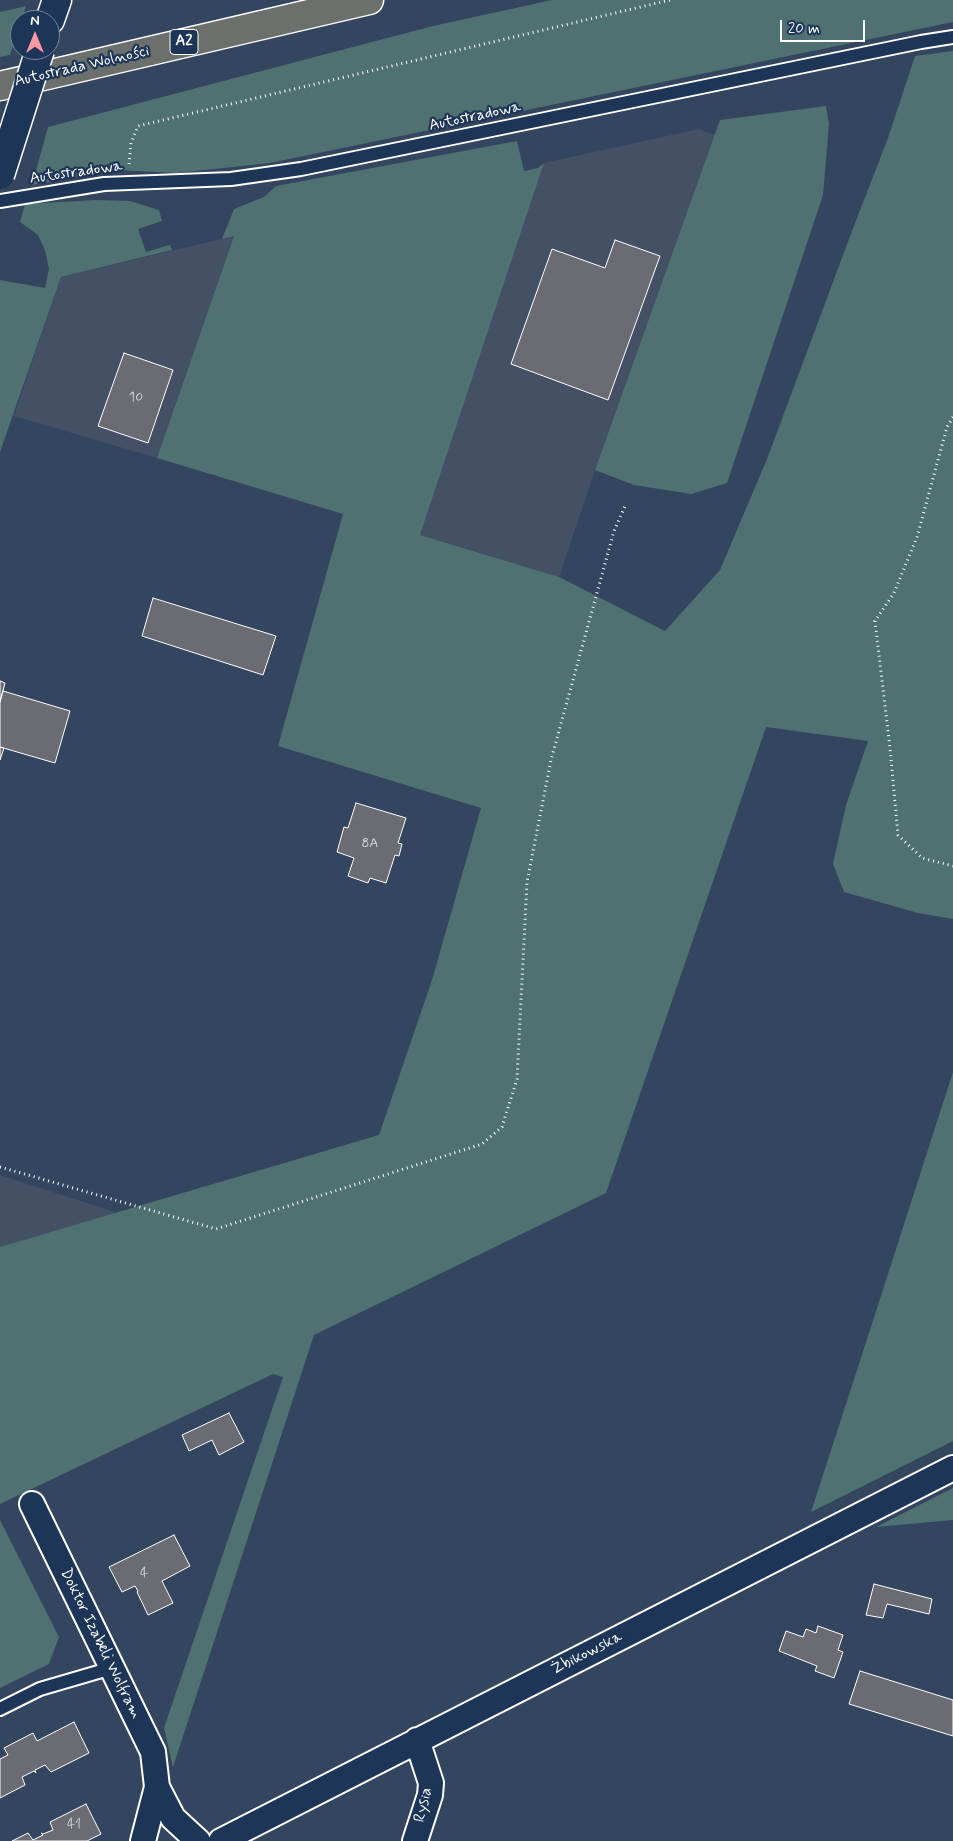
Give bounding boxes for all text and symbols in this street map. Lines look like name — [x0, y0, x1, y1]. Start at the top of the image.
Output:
north arrow — [10, 10, 60, 60]
scale bar — [783, 10, 868, 42]
text: N — [30, 12, 40, 30]
text: 20 m — [788, 19, 820, 39]
road number: A2 — [170, 30, 198, 54]
street label: Autostrada Wolności — [13, 42, 151, 92]
street label: Autostradowa — [427, 98, 523, 136]
street label: Autostradowa — [28, 157, 124, 189]
house number: 10 — [129, 390, 143, 406]
house number: 8A — [361, 836, 379, 852]
street label: Doktor Izabeli Wolfram — [55, 1566, 145, 1722]
house number: 4 — [140, 1566, 148, 1582]
street label: Żbikowska — [548, 1628, 626, 1680]
street label: Rysia — [411, 1786, 437, 1824]
house number: 41 — [67, 1817, 81, 1833]

